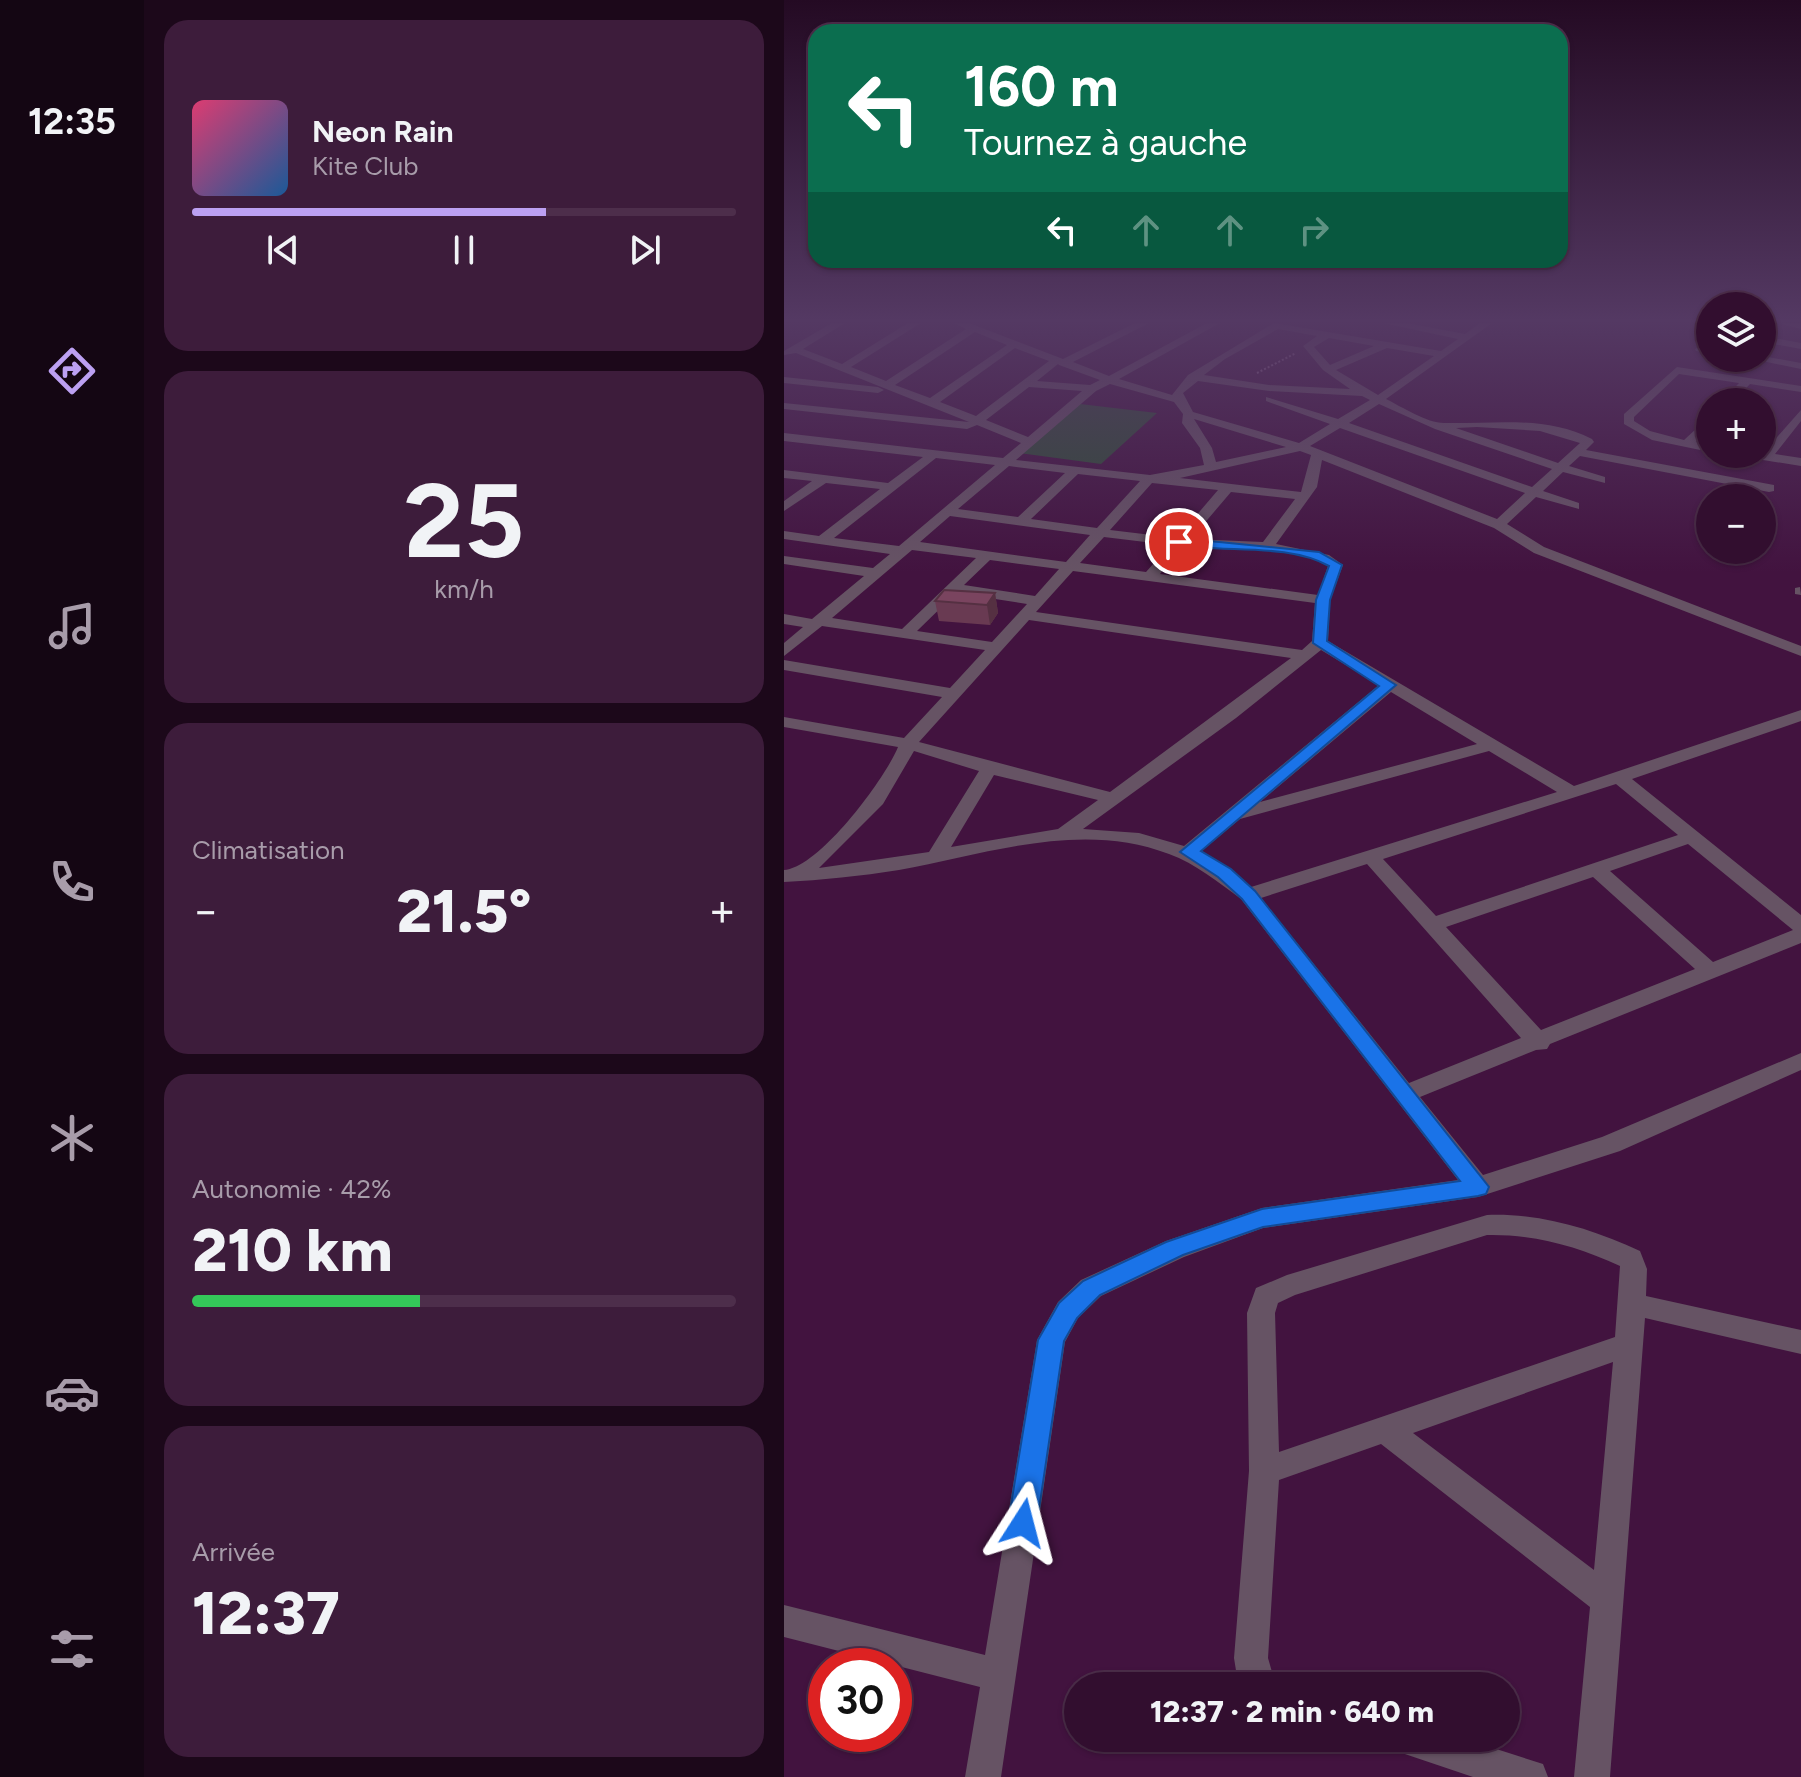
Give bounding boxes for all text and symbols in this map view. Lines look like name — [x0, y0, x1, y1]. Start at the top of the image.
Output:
text: 160 m — [964, 53, 1119, 120]
icon: left — [832, 56, 936, 160]
text: 12:35 — [28, 100, 116, 143]
text: Neon Rain — [312, 113, 454, 150]
text: Tournez à gauche — [964, 121, 1247, 164]
text: Kite Club — [312, 150, 418, 182]
icon: left — [1040, 208, 1084, 252]
icon: ahead — [1124, 208, 1168, 252]
icon: ahead — [1208, 208, 1252, 252]
icon: right — [1292, 208, 1336, 252]
icon: previous — [261, 228, 305, 272]
icon: pause — [442, 228, 486, 272]
icon: next — [623, 228, 667, 272]
map controls — [1696, 292, 1776, 564]
button: layers — [1696, 292, 1776, 372]
icon: directions — [44, 343, 100, 399]
button: + — [1696, 388, 1776, 468]
text: 25 — [404, 458, 524, 583]
button: − — [1696, 484, 1776, 564]
pin — [1145, 508, 1213, 576]
icon: arrive — [1157, 520, 1201, 564]
text: km/h — [434, 573, 494, 605]
icon: music — [44, 598, 100, 654]
text: Climatisation — [192, 834, 345, 866]
icon: phone — [44, 854, 100, 910]
text: 21.5° — [397, 875, 531, 947]
text: − — [192, 884, 219, 937]
text: + — [709, 884, 736, 937]
icon: climate — [44, 1110, 100, 1166]
text: Autonomie · 42% — [192, 1173, 391, 1205]
text: 210 km — [192, 1214, 393, 1286]
icon: car — [44, 1365, 100, 1421]
position arrow — [981, 1481, 1065, 1565]
text: Arrivée — [192, 1536, 275, 1568]
text: 12:37 — [192, 1577, 340, 1649]
icon: filters — [44, 1621, 100, 1677]
speed limit sign: 30 — [808, 1648, 912, 1752]
text: 12:37 · 2 min · 640 m — [1150, 1693, 1434, 1730]

